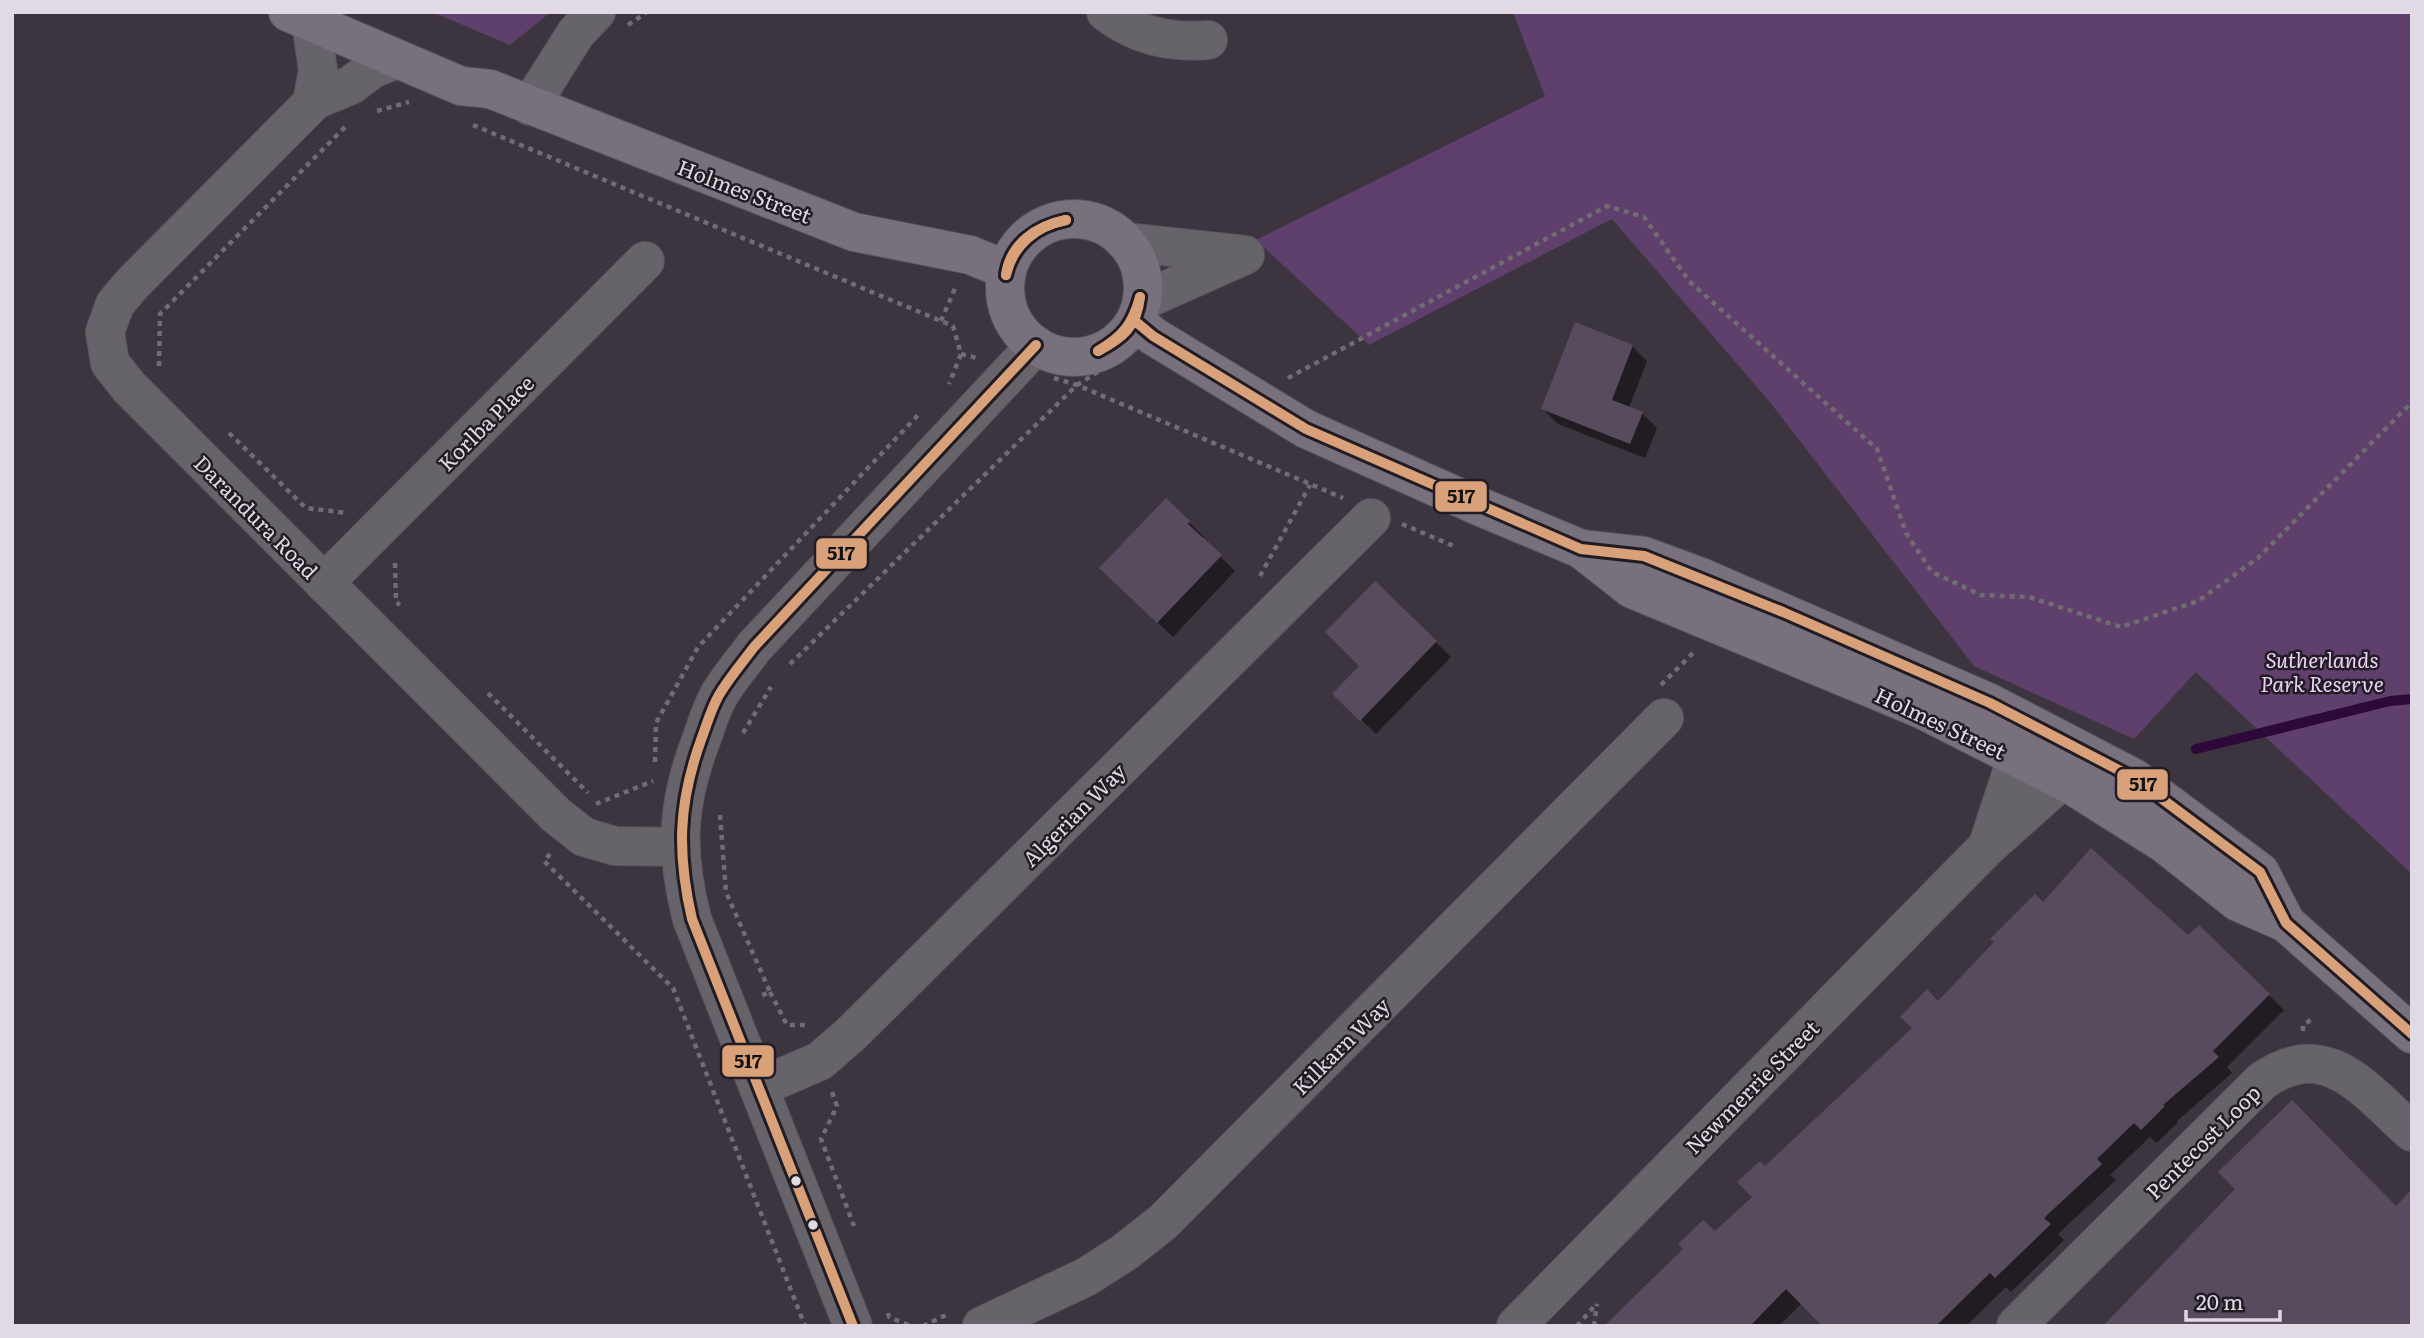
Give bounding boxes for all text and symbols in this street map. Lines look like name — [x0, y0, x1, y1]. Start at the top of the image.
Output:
street label: Holmes Street — [674, 150, 817, 230]
street label: Korlba Place — [430, 367, 540, 477]
street label: Darandura Road — [188, 447, 326, 585]
line badge: 517 — [1434, 480, 1488, 513]
text: 517 — [1447, 481, 1476, 509]
line badge: 517 — [815, 537, 868, 570]
text: 517 — [827, 538, 856, 566]
park label: Sutherlands Park Reserve — [2260, 643, 2384, 698]
street label: Holmes Street — [1871, 678, 2012, 766]
street label: Algerian Way — [1014, 755, 1132, 873]
line badge: 517 — [2116, 768, 2169, 801]
text: 517 — [2129, 769, 2158, 797]
street label: Kilkarn Way — [1284, 989, 1396, 1101]
street label: Newmerrie Street — [1677, 1012, 1825, 1160]
line badge: 517 — [721, 1044, 775, 1078]
text: 517 — [734, 1046, 763, 1074]
street label: Pentecost Loop — [2138, 1077, 2266, 1205]
unlabelled marker — [789, 1174, 803, 1188]
unlabelled marker — [806, 1218, 820, 1232]
scale bar — [2186, 1278, 2280, 1322]
text: 20 m — [2196, 1285, 2243, 1316]

